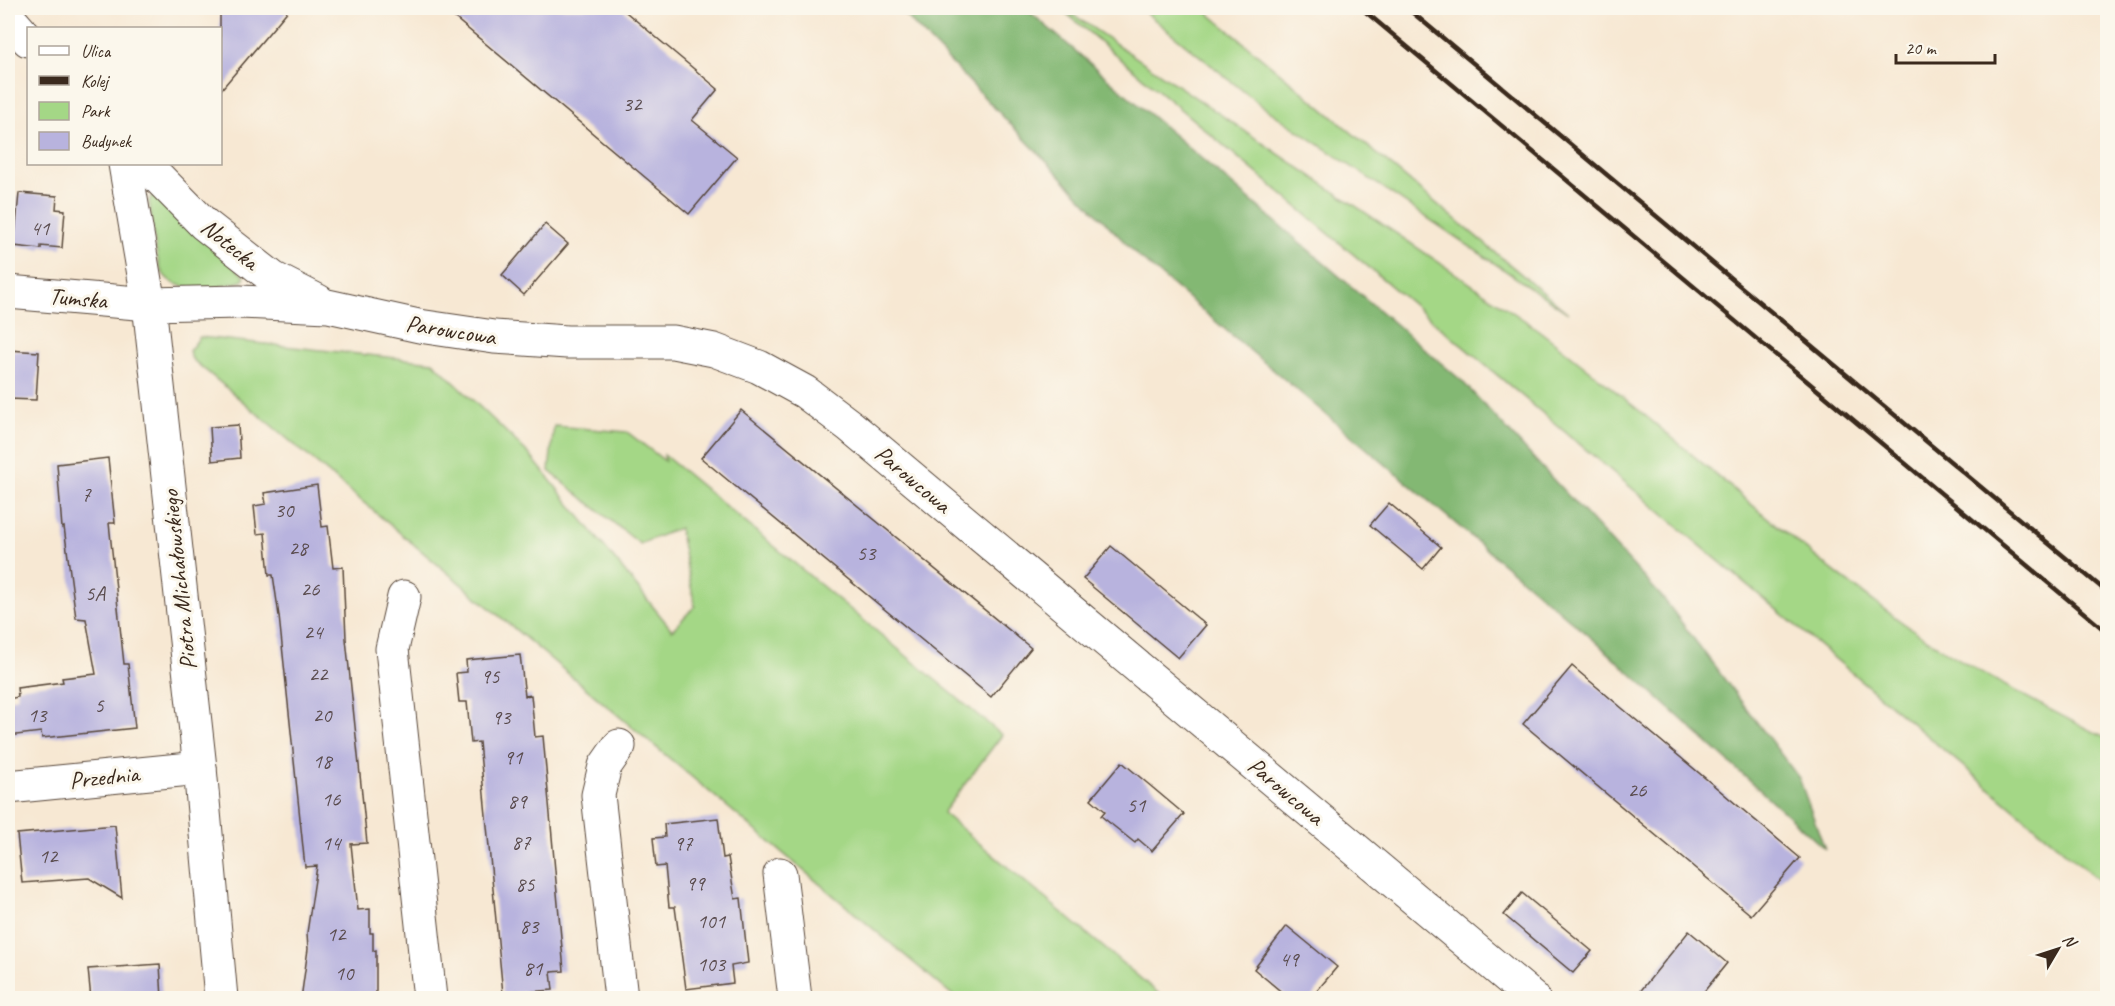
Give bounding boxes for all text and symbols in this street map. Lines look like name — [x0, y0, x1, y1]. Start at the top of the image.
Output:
legend — [27, 27, 222, 165]
scale bar — [1896, 27, 1995, 65]
text: 20 m — [1905, 37, 1938, 59]
text: Ulica — [81, 40, 112, 62]
text: Kolej — [81, 70, 110, 92]
house number: 32 — [623, 91, 643, 117]
text: Park — [81, 100, 111, 122]
text: Budynek — [81, 130, 132, 152]
street label: Notecka — [195, 212, 267, 278]
house number: 41 — [31, 215, 51, 241]
street label: Tumska — [48, 281, 109, 316]
street label: Parowcowa — [404, 308, 500, 352]
street label: Parowcowa — [869, 438, 958, 521]
house number: 7 — [81, 481, 92, 507]
street label: Piotra Michałowskiego — [154, 487, 203, 671]
house number: 30 — [275, 497, 295, 523]
house number: 28 — [289, 535, 310, 561]
house number: 53 — [857, 540, 877, 566]
house number: 26 — [301, 576, 320, 602]
house number: 5A — [85, 580, 106, 606]
house number: 24 — [304, 619, 325, 645]
house number: 22 — [309, 661, 329, 687]
house number: 95 — [481, 663, 501, 689]
house number: 5 — [94, 692, 105, 718]
house number: 13 — [28, 702, 48, 728]
house number: 20 — [313, 702, 333, 728]
house number: 93 — [492, 704, 512, 730]
house number: 91 — [504, 744, 524, 770]
house number: 18 — [313, 748, 334, 774]
street label: Parowcowa — [1242, 750, 1331, 833]
street label: Przednia — [68, 758, 142, 796]
house number: 26 — [1628, 777, 1647, 803]
house number: 16 — [322, 786, 341, 812]
house number: 89 — [508, 788, 528, 814]
house number: 51 — [1127, 792, 1147, 818]
house number: 87 — [512, 829, 532, 855]
house number: 14 — [322, 830, 343, 856]
house number: 97 — [674, 830, 694, 856]
house number: 12 — [39, 843, 59, 869]
house number: 99 — [686, 870, 706, 896]
house number: 85 — [516, 871, 536, 897]
house number: 101 — [697, 908, 727, 934]
house number: 83 — [520, 913, 540, 939]
north arrow — [2028, 919, 2088, 979]
house number: 12 — [327, 921, 347, 947]
text: N — [2058, 930, 2082, 953]
house number: 49 — [1280, 946, 1300, 972]
house number: 103 — [697, 951, 727, 977]
house number: 81 — [524, 955, 544, 981]
house number: 10 — [335, 960, 355, 986]

